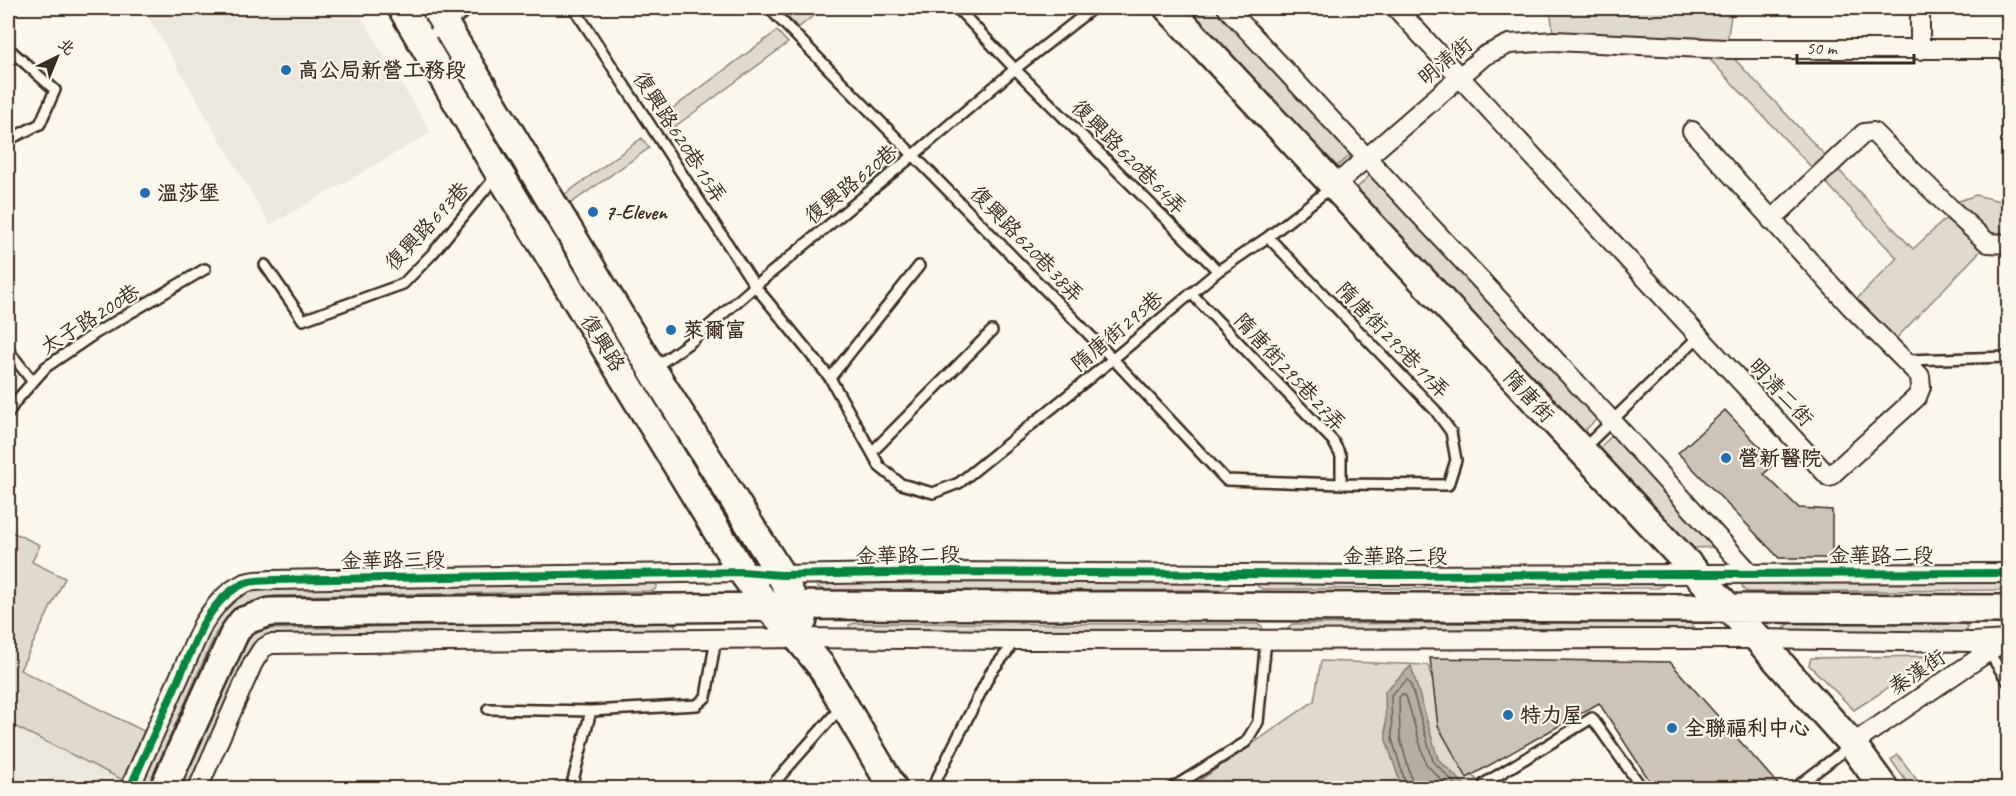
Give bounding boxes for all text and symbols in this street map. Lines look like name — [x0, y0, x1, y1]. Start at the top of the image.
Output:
north arrow — [27, 27, 87, 87]
scale bar — [1797, 27, 1914, 65]
street label: 明清街 — [1412, 31, 1478, 91]
text: 北 — [54, 34, 79, 60]
text: 50 m — [1806, 37, 1839, 59]
place label: 高公局新營工務段 — [298, 57, 466, 83]
marker: 高公局新營工務段 — [279, 63, 293, 77]
street label: 復興路620巷15弄 — [628, 66, 732, 208]
street label: 復興路620巷64弄 — [1066, 94, 1192, 220]
street label: 復興路620巷 — [799, 139, 903, 229]
street label: 復興路693巷 — [379, 176, 475, 276]
place label: 溫莎堡 — [157, 180, 220, 206]
street label: 復興路620巷38弄 — [965, 180, 1089, 308]
marker: 溫莎堡 — [138, 186, 152, 200]
place label: 7-Eleven — [605, 199, 668, 225]
marker: 7-Eleven — [586, 205, 600, 219]
street label: 隋唐街295巷11弄 — [1331, 276, 1455, 404]
street label: 太子路200巷 — [35, 278, 145, 360]
street label: 隋唐街295巷 — [1066, 285, 1168, 377]
street label: 隋唐街295巷27弄 — [1229, 307, 1351, 437]
street label: 復興路 — [575, 309, 631, 377]
place label: 萊爾富 — [683, 317, 746, 343]
marker: 萊爾富 — [664, 323, 678, 337]
street label: 明清二街 — [1743, 352, 1819, 432]
street label: 隋唐街 — [1498, 364, 1560, 428]
place label: 營新醫院 — [1738, 445, 1822, 471]
marker: 營新醫院 — [1719, 451, 1733, 465]
street label: 金華路二段 — [855, 541, 961, 569]
street label: 金華路二段 — [1829, 542, 1934, 568]
street label: 金華路二段 — [1343, 543, 1448, 569]
street label: 金華路三段 — [340, 546, 446, 574]
street label: 秦漢街 — [1884, 644, 1950, 700]
place label: 特力屋 — [1520, 702, 1583, 728]
marker: 特力屋 — [1501, 708, 1515, 722]
place label: 全聯福利中心 — [1684, 715, 1810, 741]
marker: 全聯福利中心 — [1665, 721, 1679, 735]

